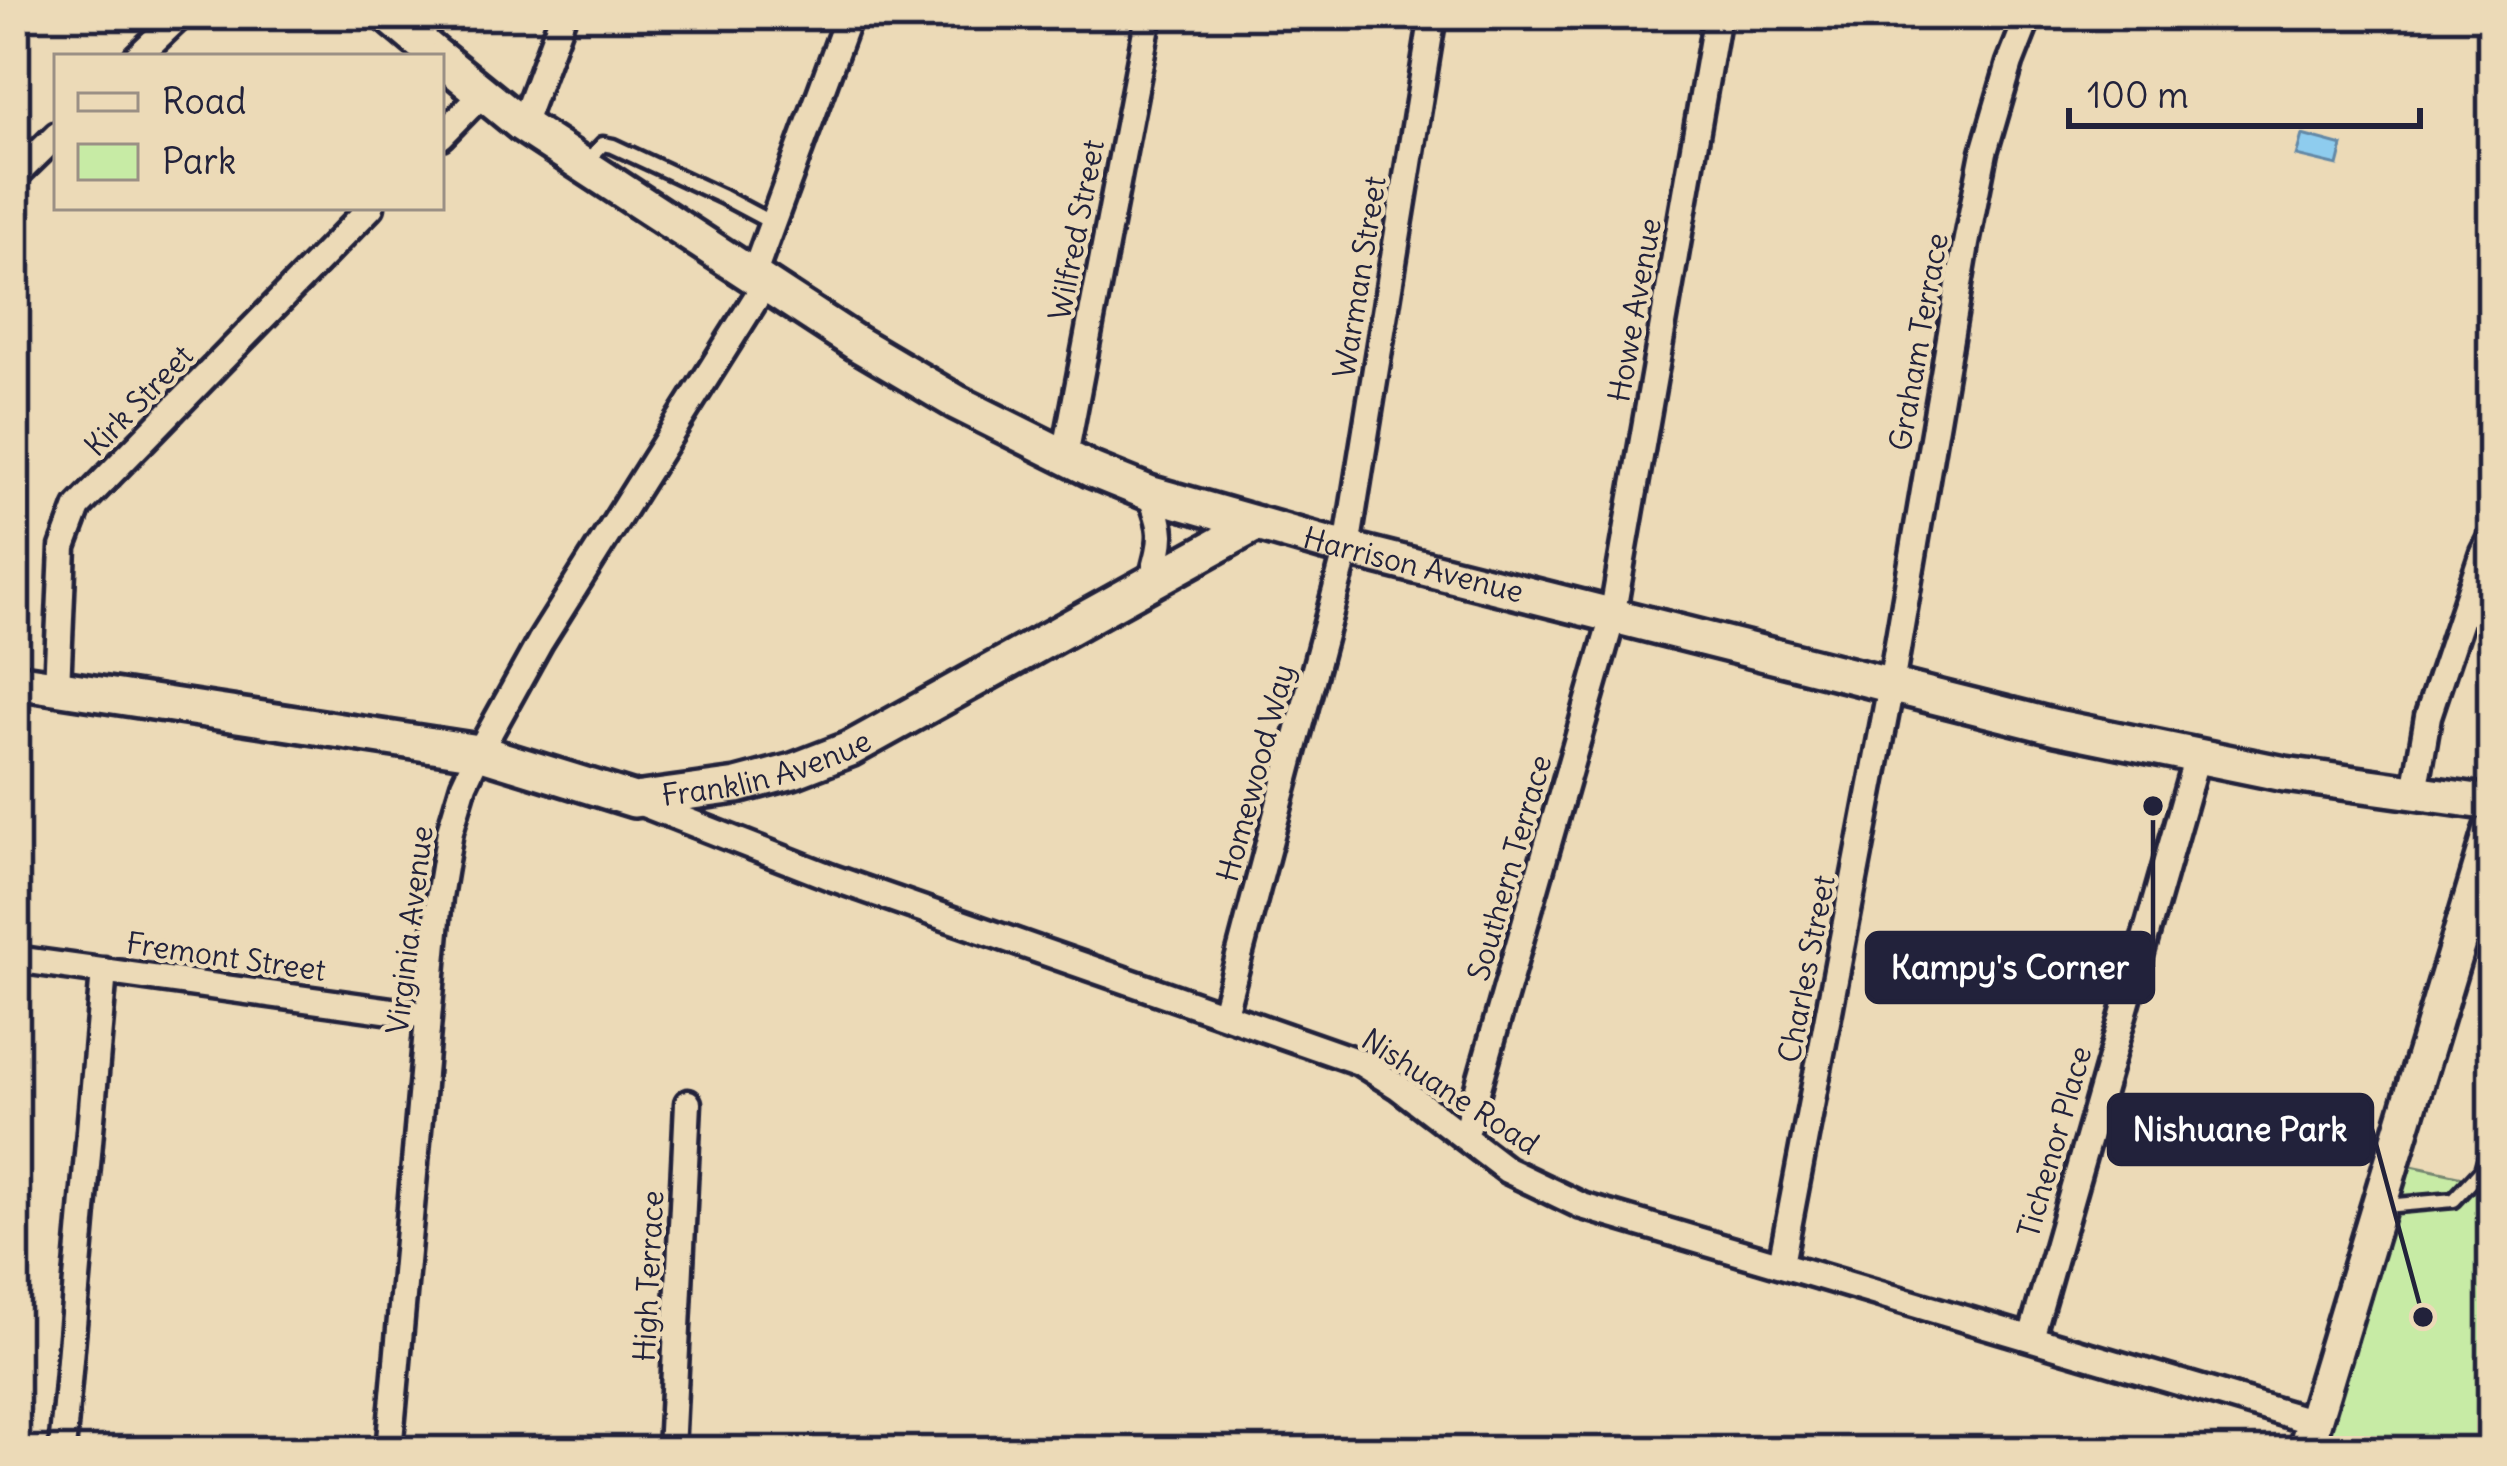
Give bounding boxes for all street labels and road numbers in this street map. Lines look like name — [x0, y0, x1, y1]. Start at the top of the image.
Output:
street label: Wilfred Street — [1040, 136, 1112, 323]
street label: Warman Street — [1324, 173, 1394, 380]
street label: Howe Avenue — [1599, 215, 1669, 405]
street label: Graham Terrace — [1880, 230, 1956, 454]
street label: Kirk Street — [76, 337, 201, 464]
street label: Harrison Avenue — [1299, 518, 1528, 610]
street label: Homewood Way — [1208, 660, 1302, 885]
street label: Franklin Avenue — [659, 721, 877, 814]
street label: Southern Terrace — [1459, 750, 1559, 985]
street label: Virginia Avenue — [377, 823, 441, 1036]
street label: Charles Street — [1769, 872, 1843, 1066]
street label: Fremont Street — [124, 923, 328, 989]
street label: Nishuane Road — [1355, 1020, 1546, 1163]
street label: Tichenor Place — [2009, 1042, 2100, 1242]
street label: High Terrace — [625, 1189, 671, 1362]

